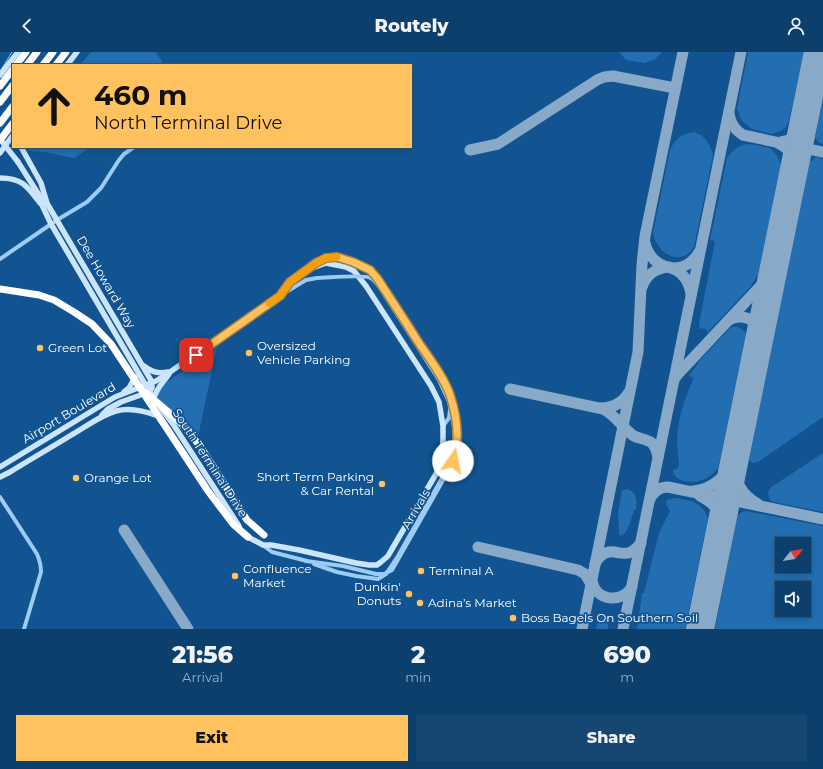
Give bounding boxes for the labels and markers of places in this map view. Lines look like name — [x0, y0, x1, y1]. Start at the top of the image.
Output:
pin — [179, 338, 213, 372]
place label: Oversized Vehicle Parking — [257, 338, 351, 367]
place label: Green Lot — [48, 340, 107, 355]
marker: Green Lot — [35, 343, 45, 353]
marker: Oversized Vehicle Parking — [244, 348, 254, 358]
place label: Short Term Parking & Car Rental — [257, 469, 374, 498]
place label: Orange Lot — [84, 470, 152, 485]
marker: Orange Lot — [71, 473, 81, 483]
marker: Short Term Parking & Car Rental — [377, 479, 387, 489]
place label: Confluence Market — [243, 561, 312, 590]
place label: Terminal A — [429, 563, 494, 578]
marker: Terminal A — [416, 566, 426, 576]
marker: Confluence Market — [230, 571, 240, 581]
place label: Dunkin' Donuts — [354, 579, 401, 608]
marker: Dunkin' Donuts — [404, 589, 414, 599]
place label: Adina’s Market — [428, 595, 517, 610]
marker: Adina’s Market — [415, 598, 425, 608]
place label: Boss Bagels On Southern Soil — [521, 610, 698, 625]
marker: Boss Bagels On Southern Soil — [508, 613, 518, 623]

